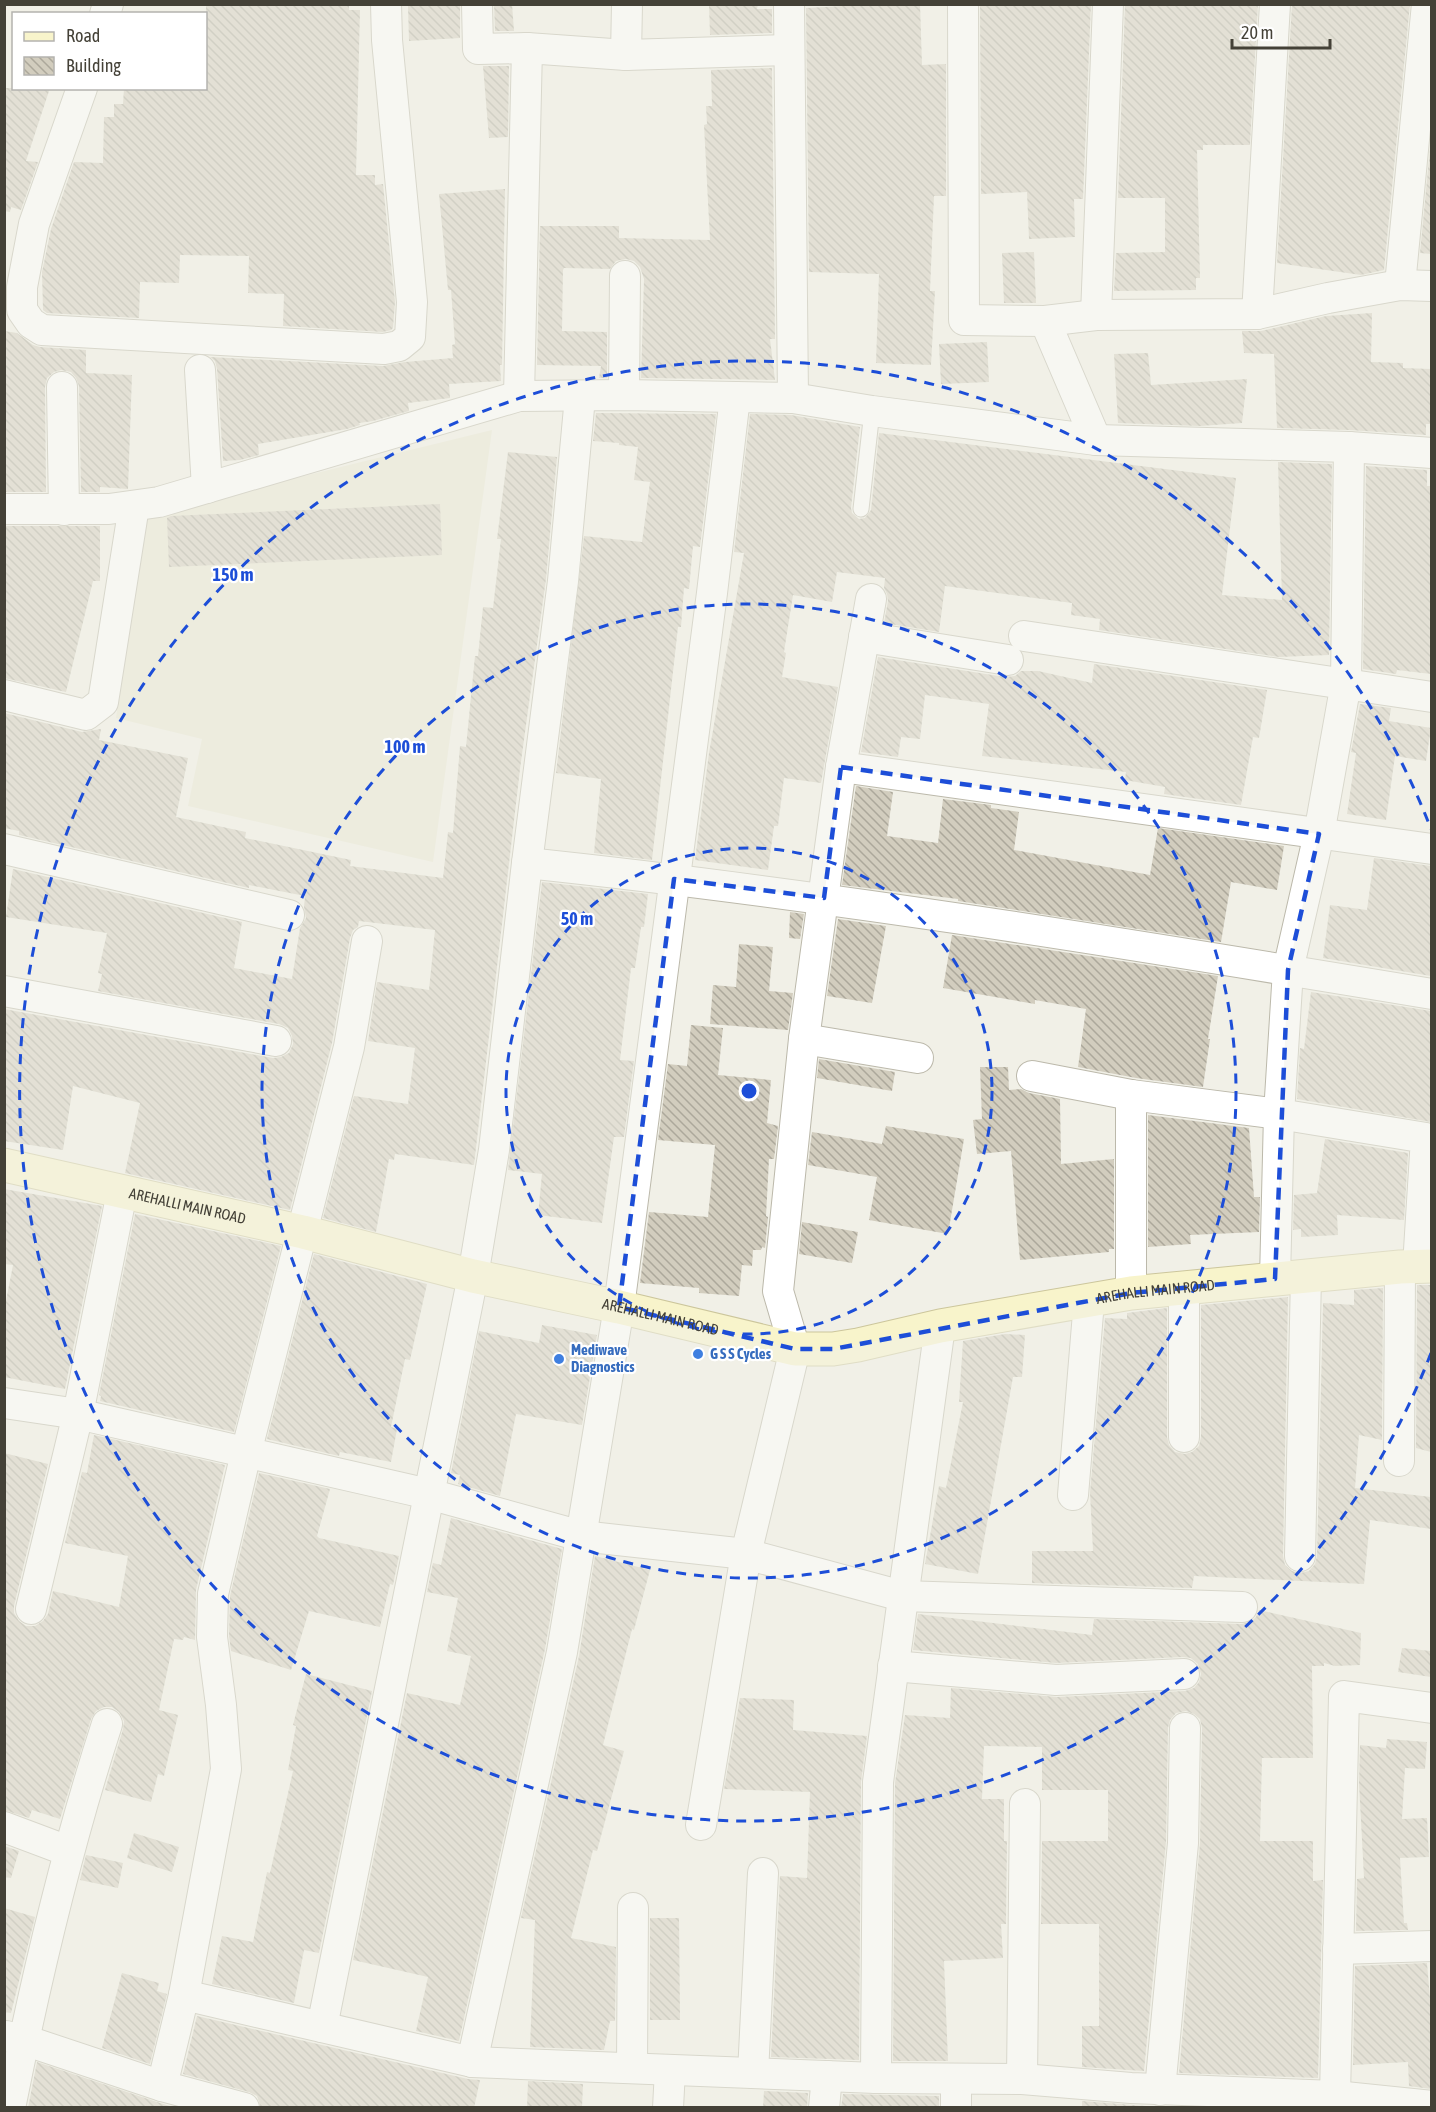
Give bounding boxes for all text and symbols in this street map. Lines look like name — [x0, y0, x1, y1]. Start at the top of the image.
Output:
legend — [12, 12, 207, 90]
scale bar — [1232, 12, 1330, 50]
text: 20 m — [1241, 22, 1273, 43]
text: Road — [66, 25, 100, 46]
text: Building — [66, 55, 121, 76]
text: 150 m — [213, 564, 253, 585]
text: 100 m — [385, 736, 425, 757]
text: 50 m — [561, 908, 593, 929]
centre of rings — [739, 1081, 759, 1101]
street label: AREHALLI MAIN ROAD — [128, 1184, 247, 1227]
street label: AREHALLI MAIN ROAD — [1095, 1276, 1215, 1307]
street label: AREHALLI MAIN ROAD — [601, 1295, 720, 1339]
place label: Mediwave Diagnostics — [571, 1341, 635, 1375]
place label: G S S Cycles — [710, 1345, 772, 1362]
marker: G S S Cycles — [691, 1347, 705, 1361]
marker: Mediwave Diagnostics — [552, 1352, 566, 1366]

